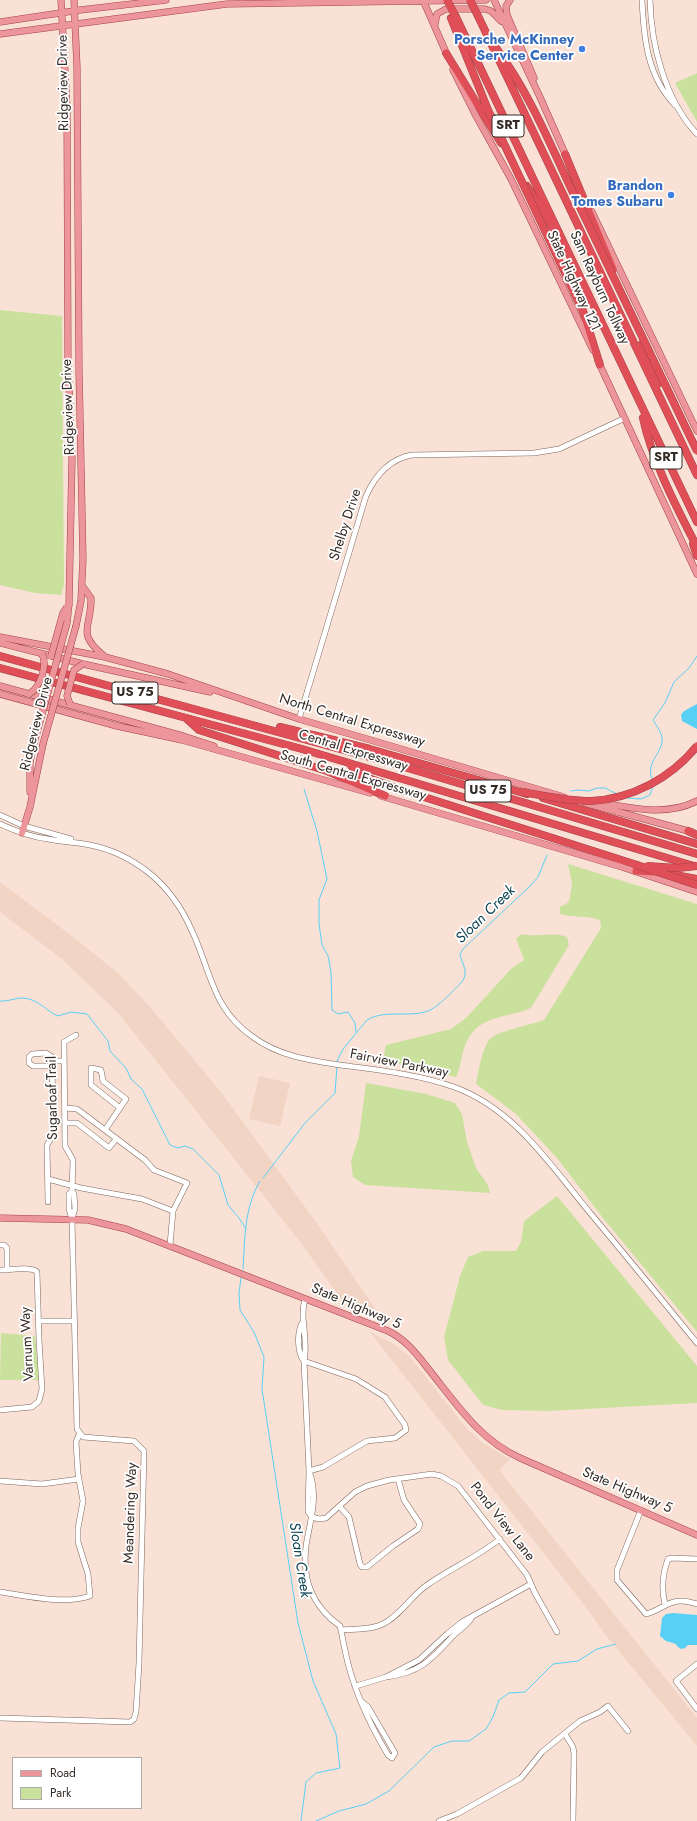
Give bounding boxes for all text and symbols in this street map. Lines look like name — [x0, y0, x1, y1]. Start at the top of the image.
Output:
place label: Porsche McKinney Service Center — [454, 33, 574, 66]
street label: Ridgeview Drive — [55, 35, 73, 131]
marker: Porsche McKinney Service Center — [577, 44, 587, 54]
road number: SRT — [492, 115, 524, 137]
place label: Brandon Tomes Subaru — [571, 179, 663, 212]
marker: Brandon Tomes Subaru — [666, 190, 676, 200]
street label: State Highway 121 — [542, 228, 604, 334]
street label: Sam Rayburn Tollway — [565, 229, 633, 347]
street label: Ridgeview Drive — [59, 359, 79, 455]
road number: SRT — [650, 447, 682, 469]
street label: Shelby Drive — [326, 487, 366, 563]
street label: Ridgeview Drive — [17, 675, 57, 773]
road number: US 75 — [112, 682, 158, 704]
street label: North Central Expressway — [277, 691, 427, 751]
street label: Central Expressway — [296, 726, 410, 776]
street label: South Central Expressway — [278, 747, 428, 805]
road number: US 75 — [465, 780, 511, 802]
water label: Sloan Creek — [452, 882, 520, 948]
street label: Fairview Parkway — [348, 1046, 450, 1082]
street label: Sugarloaf Trail — [44, 1056, 62, 1140]
street label: State Highway 5 — [309, 1281, 403, 1333]
street label: Varnum Way — [18, 1306, 38, 1382]
street label: Meandering Way — [121, 1462, 141, 1564]
street label: State Highway 5 — [580, 1465, 674, 1517]
street label: Pond View Lane — [466, 1479, 538, 1565]
water label: Sloan Creek — [284, 1521, 314, 1599]
legend — [12, 1757, 142, 1809]
text: Road — [50, 1764, 76, 1782]
text: Park — [50, 1784, 71, 1802]

